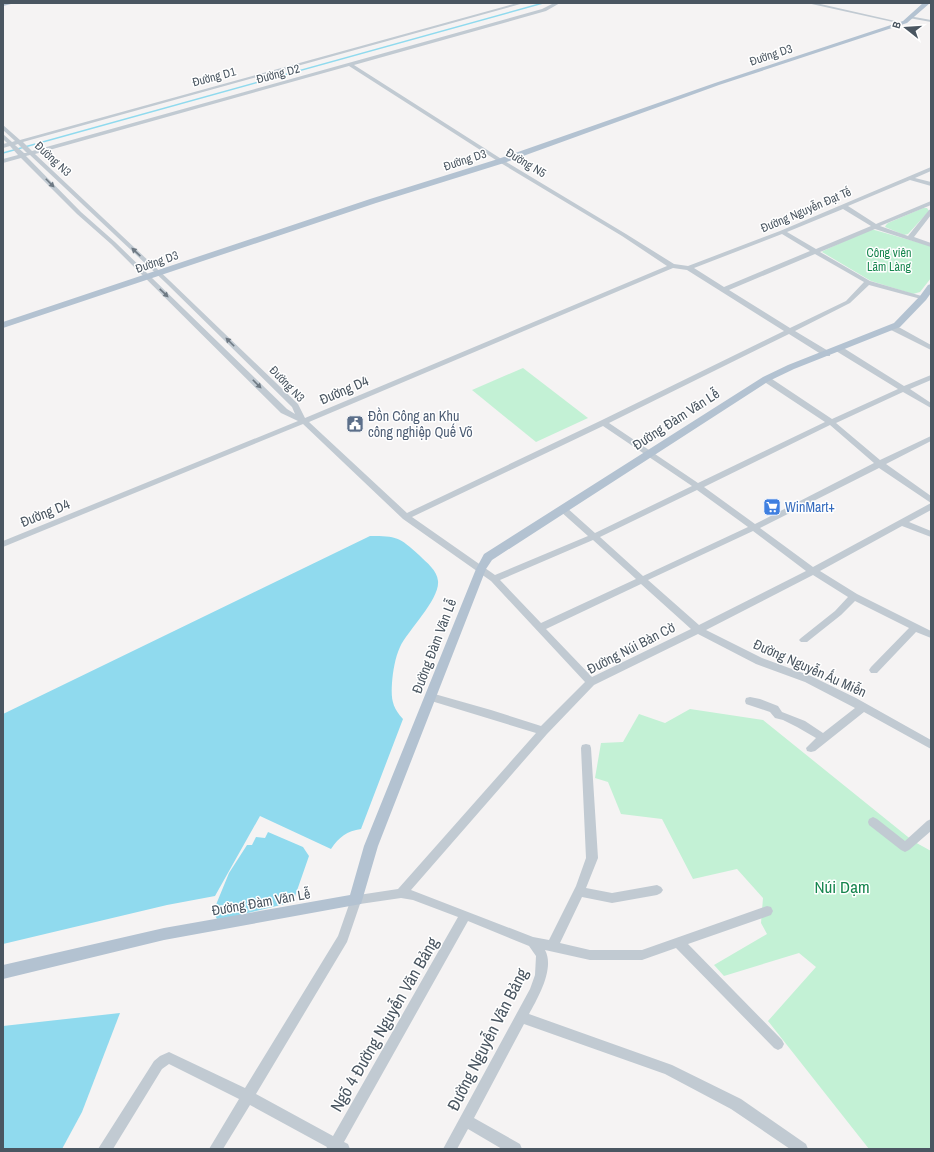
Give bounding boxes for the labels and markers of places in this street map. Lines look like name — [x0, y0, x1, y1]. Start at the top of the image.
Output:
place label: Đồn Công an Khu công nghiệp Quế Võ — [368, 407, 473, 441]
public building icon: Đồn Công an Khu công nghiệp Quế Võ — [345, 414, 365, 434]
supermarket icon: WinMart+ — [762, 497, 782, 517]
place label: WinMart+ — [785, 498, 835, 516]

